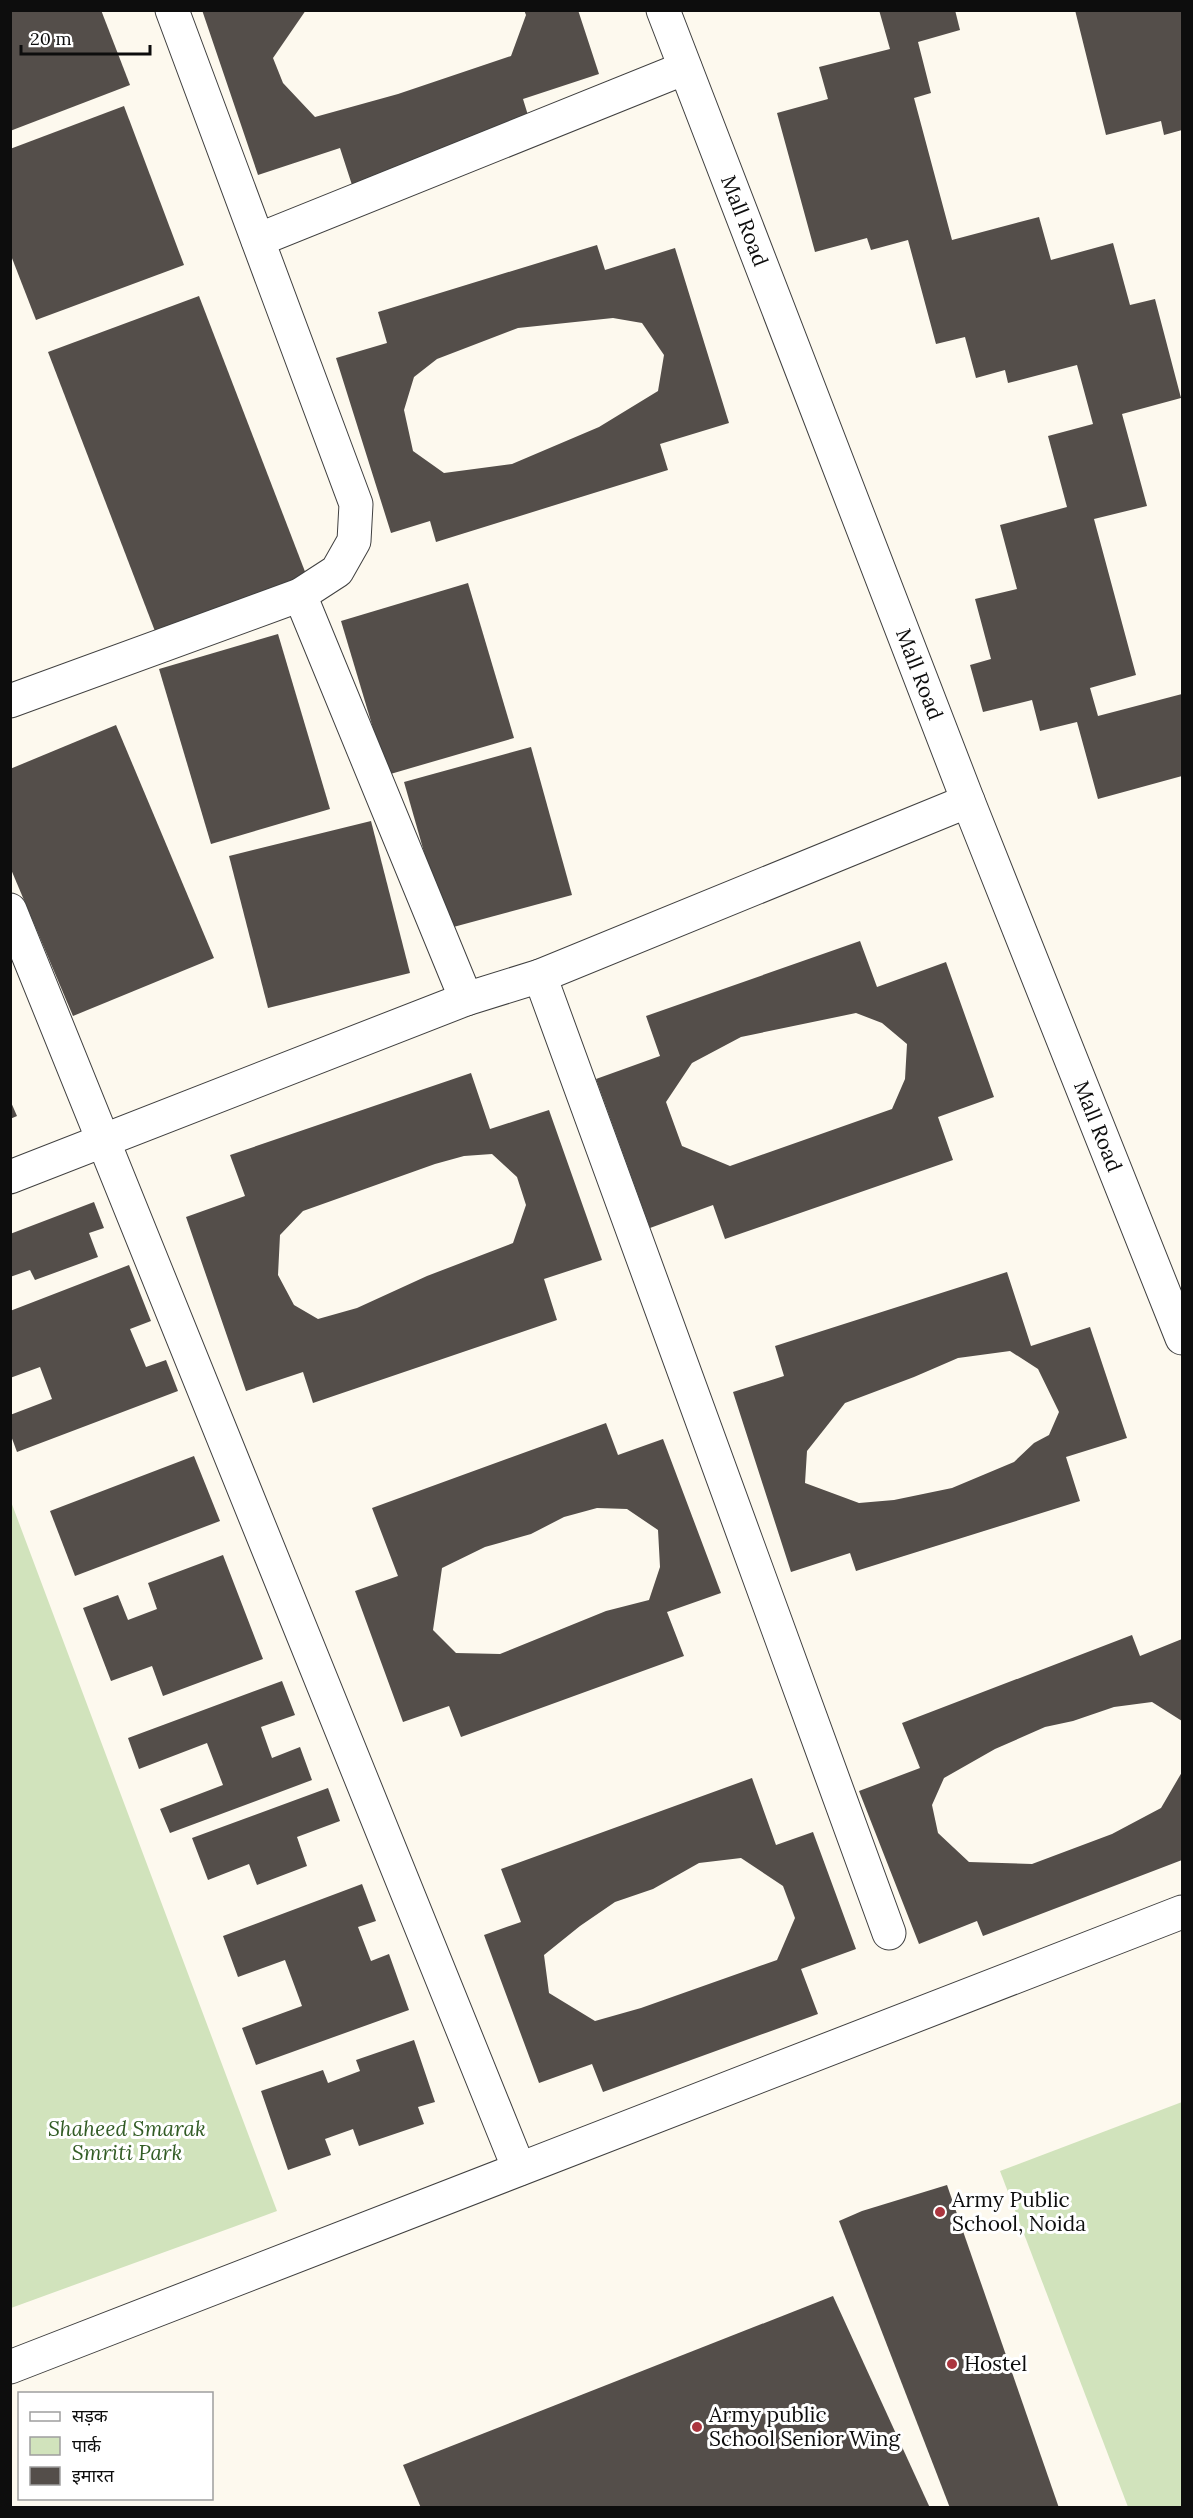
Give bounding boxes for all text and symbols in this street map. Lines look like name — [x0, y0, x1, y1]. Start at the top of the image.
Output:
scale bar — [21, 18, 150, 56]
text: 20 m — [30, 27, 72, 50]
street label: Mall Road — [715, 171, 775, 270]
street label: Mall Road — [890, 625, 949, 724]
street label: Mall Road — [1068, 1077, 1128, 1176]
park label: Shaheed Smarak Smriti Park — [48, 2115, 206, 2166]
place label: Army Public School, Noida — [951, 2186, 1086, 2237]
marker: Army Public School, Noida — [933, 2205, 947, 2219]
place label: Hostel — [964, 2350, 1027, 2377]
marker: Hostel — [945, 2357, 959, 2371]
legend — [18, 2392, 213, 2500]
place label: Army public School Senior Wing — [708, 2401, 900, 2452]
text: सड़क — [72, 2404, 109, 2427]
marker: Army public School Senior Wing — [690, 2420, 704, 2434]
text: पार्क — [72, 2434, 102, 2457]
text: इमारत — [72, 2464, 115, 2487]

